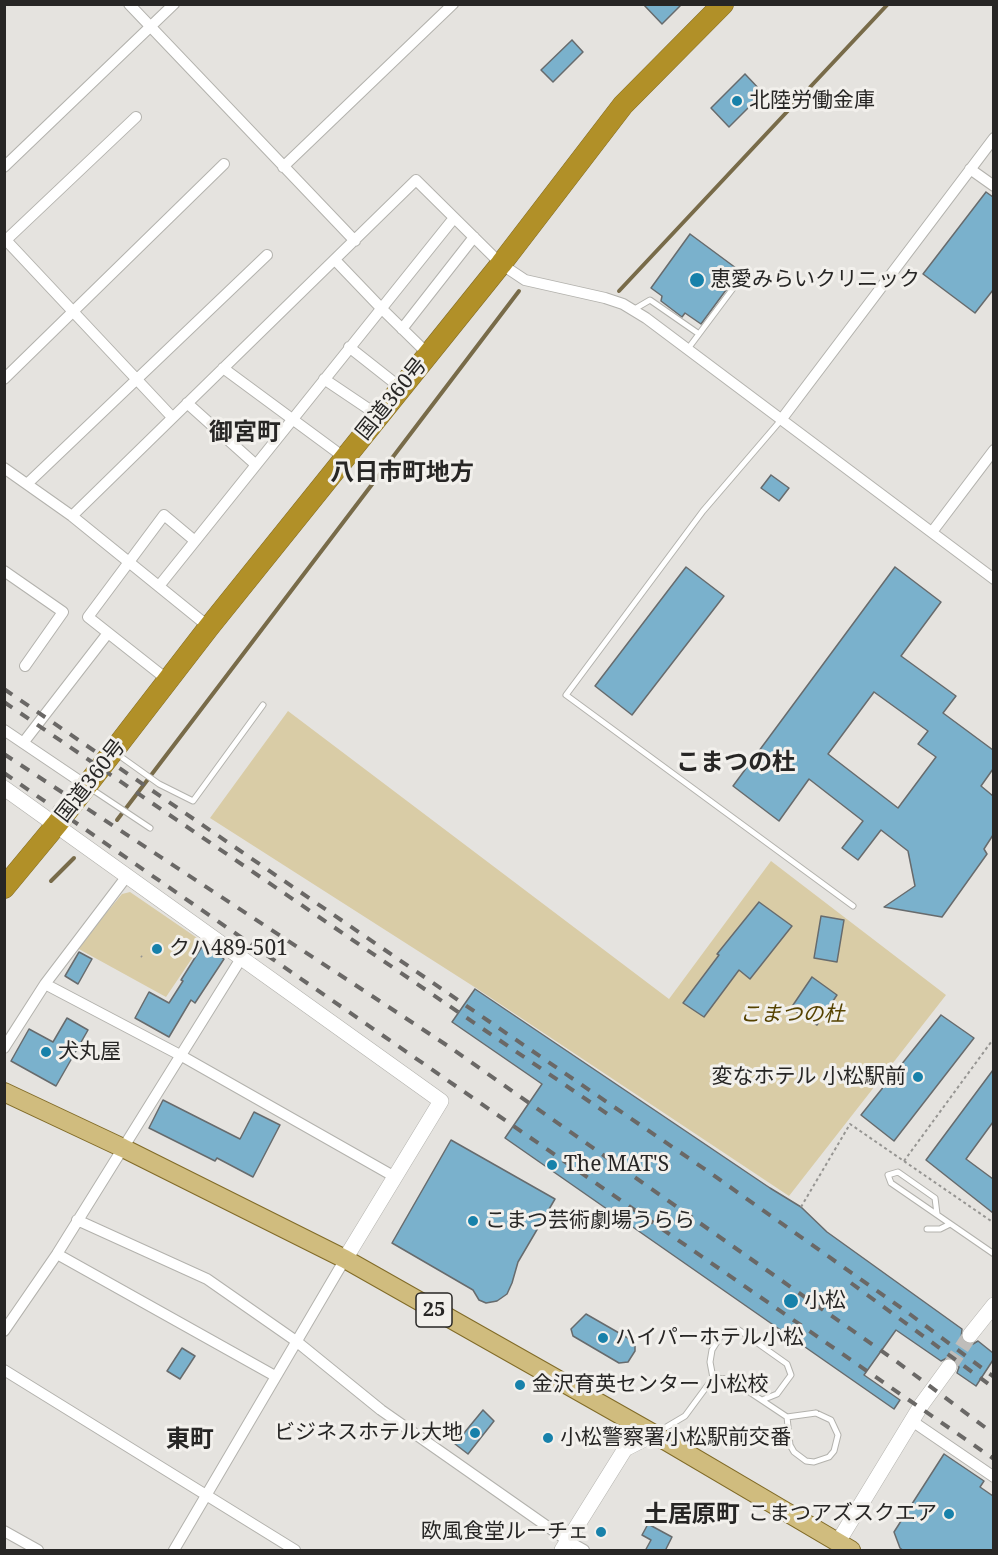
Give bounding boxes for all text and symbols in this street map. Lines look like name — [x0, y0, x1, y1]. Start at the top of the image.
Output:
place label: 北陸労働金庫 — [749, 88, 875, 114]
marker: 北陸労働金庫 — [730, 94, 744, 108]
place label: 恵愛みらいクリニック — [710, 267, 920, 293]
marker: 恵愛みらいクリニック — [688, 271, 706, 289]
street label: 国道360号 — [351, 353, 433, 445]
district label: 御宮町 — [209, 419, 281, 447]
district label: 八日市町地方 — [330, 459, 474, 487]
street label: 国道360号 — [51, 735, 131, 827]
district label: こまつの杜 — [676, 749, 796, 777]
place label: クハ489-501 — [169, 936, 288, 962]
marker: クハ489-501 — [150, 942, 164, 956]
park label: こまつの杜 — [740, 1002, 844, 1028]
place label: 犬丸屋 — [58, 1039, 121, 1065]
marker: 犬丸屋 — [39, 1045, 53, 1059]
place label: 変なホテル 小松駅前 — [712, 1064, 906, 1090]
marker: 変なホテル 小松駅前 — [911, 1070, 925, 1084]
place label: The MAT'S — [564, 1152, 669, 1178]
marker: The MAT'S — [545, 1158, 559, 1172]
place label: こまつ芸術劇場うらら — [485, 1208, 695, 1234]
marker: こまつ芸術劇場うらら — [466, 1214, 480, 1228]
place label: 小松 — [804, 1288, 846, 1314]
marker: 小松 — [782, 1292, 800, 1310]
road number: 25 — [416, 1293, 452, 1327]
place label: ハイパーホテル小松 — [615, 1325, 804, 1351]
marker: ハイパーホテル小松 — [596, 1331, 610, 1345]
place label: 金沢育英センター 小松校 — [532, 1372, 768, 1398]
marker: 金沢育英センター 小松校 — [513, 1378, 527, 1392]
place label: ビジネスホテル大地 — [274, 1420, 463, 1446]
place label: 小松警察署小松駅前交番 — [560, 1425, 791, 1451]
district label: 東町 — [166, 1426, 214, 1454]
marker: ビジネスホテル大地 — [468, 1426, 482, 1440]
marker: 小松警察署小松駅前交番 — [541, 1431, 555, 1445]
district label: 土居原町 — [644, 1501, 740, 1529]
place label: こまつアズスクエア — [748, 1501, 937, 1527]
marker: こまつアズスクエア — [942, 1507, 956, 1521]
place label: 欧風食堂ルーチェ — [421, 1519, 589, 1545]
marker: 欧風食堂ルーチェ — [594, 1525, 608, 1539]

